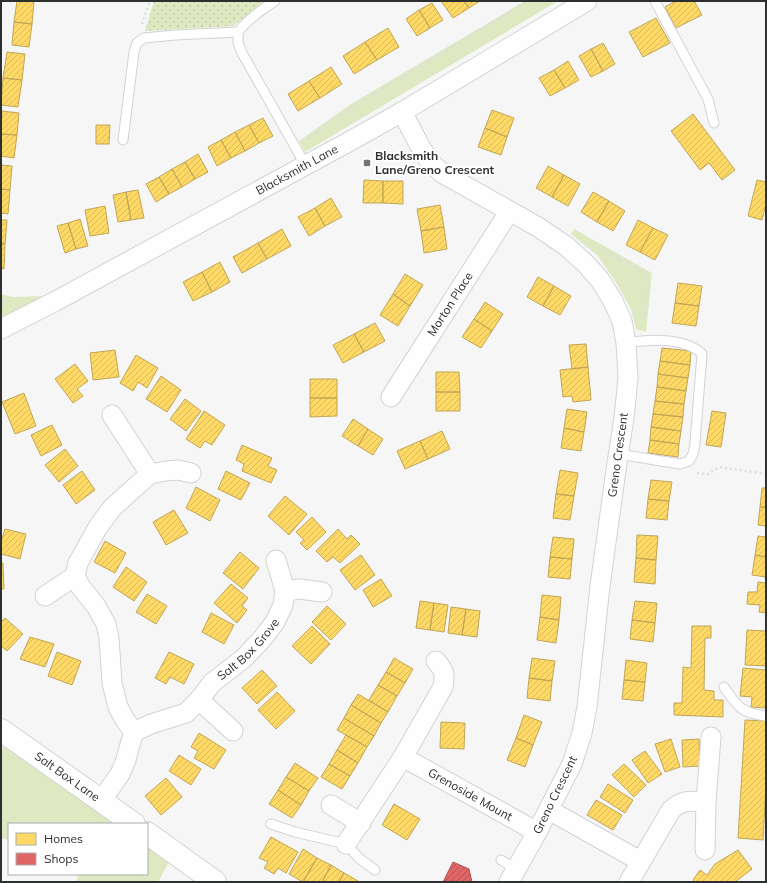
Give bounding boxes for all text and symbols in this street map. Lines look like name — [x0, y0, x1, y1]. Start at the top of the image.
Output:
street label: Blacksmith Lane — [253, 141, 340, 198]
place label: Blacksmith Lane/Greno Crescent — [375, 148, 495, 177]
marker: Blacksmith Lane/Greno Crescent — [362, 158, 372, 168]
street label: Morton Place — [424, 269, 476, 339]
street label: Greno Crescent — [604, 412, 631, 498]
street label: Salt Box Grove — [214, 615, 282, 683]
street label: Salt Box Lane — [32, 748, 103, 805]
street label: Greno Crescent — [529, 753, 580, 836]
street label: Grenoside Mount — [426, 765, 515, 824]
legend — [8, 823, 148, 875]
text: Homes — [44, 831, 83, 846]
text: Shops — [44, 851, 79, 866]

